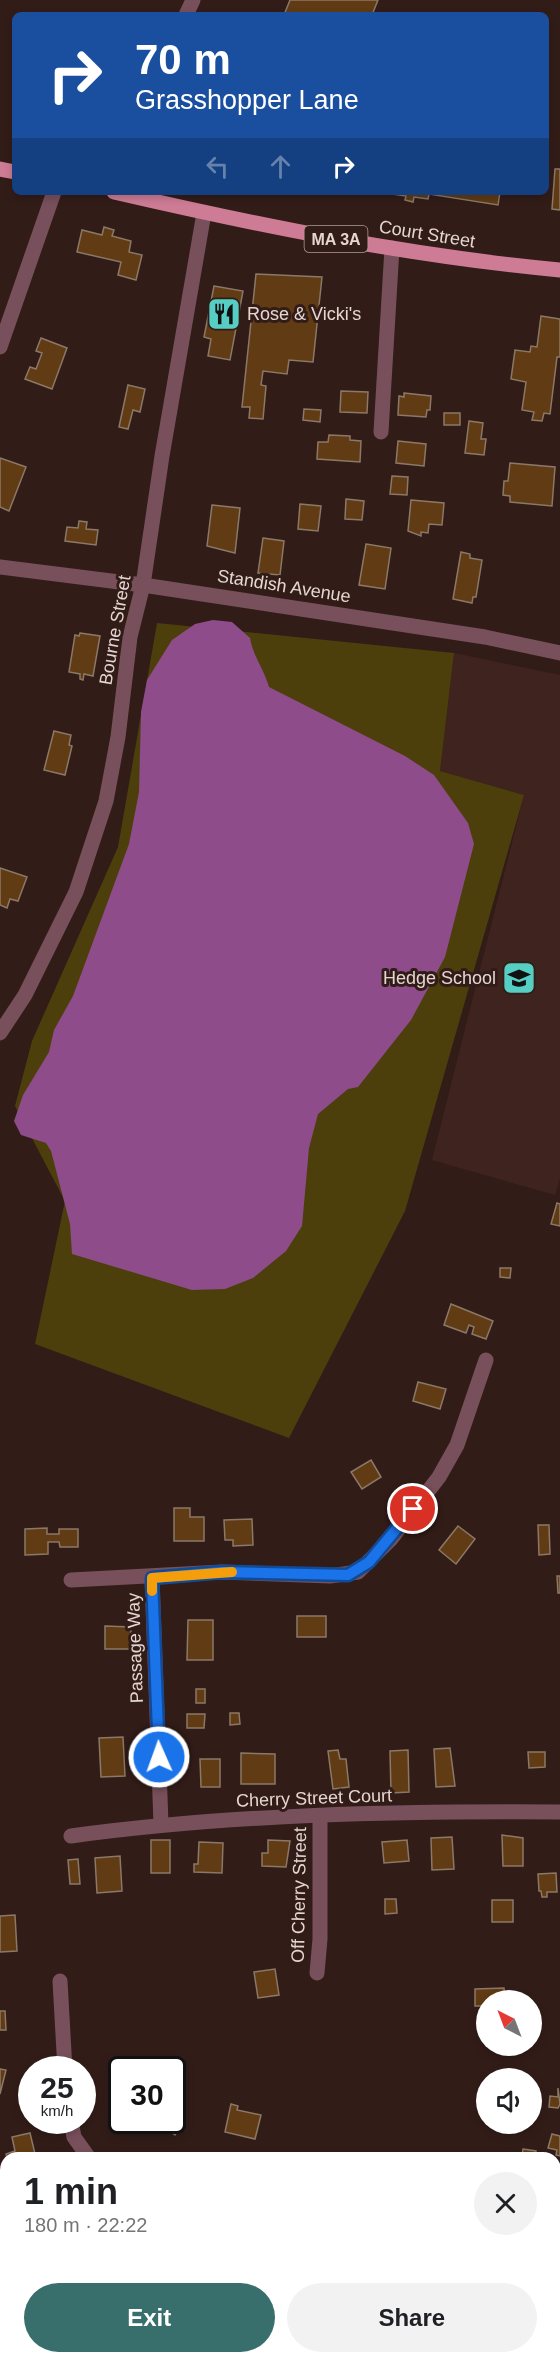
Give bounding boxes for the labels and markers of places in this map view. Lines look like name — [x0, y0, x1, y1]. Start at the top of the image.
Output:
restaurant icon: Rose & Vicki's — [206, 296, 242, 332]
place label: Rose & Vicki's — [247, 304, 361, 324]
school or university icon: Hedge School — [501, 960, 537, 996]
place label: Hedge School — [383, 968, 496, 988]
pin — [387, 1483, 438, 1534]

